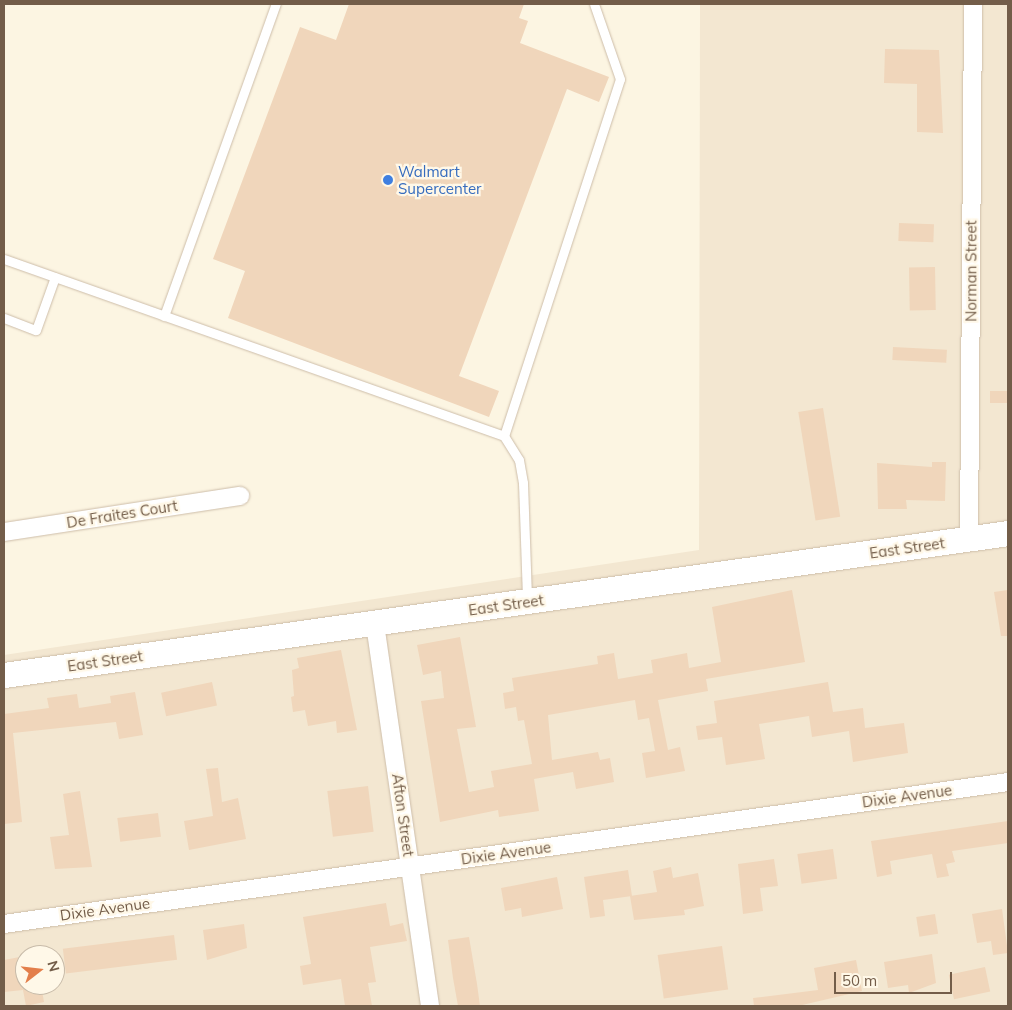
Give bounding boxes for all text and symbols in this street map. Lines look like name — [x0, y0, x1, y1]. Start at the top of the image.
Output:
place label: Walmart Supercenter — [398, 162, 482, 197]
marker: Walmart Supercenter — [382, 174, 394, 186]
street label: Norman Street — [962, 220, 980, 322]
street label: De Fraites Court — [65, 496, 179, 532]
street label: East Street — [868, 534, 946, 562]
street label: East Street — [467, 591, 545, 619]
street label: East Street — [66, 647, 144, 675]
street label: Afton Street — [388, 772, 418, 858]
street label: Dixie Avenue — [861, 781, 953, 811]
street label: Dixie Avenue — [460, 838, 552, 868]
street label: Dixie Avenue — [59, 894, 151, 924]
north arrow — [15, 945, 65, 995]
text: N — [43, 959, 64, 974]
scale bar — [837, 962, 954, 994]
text: 50 m — [842, 971, 877, 990]

